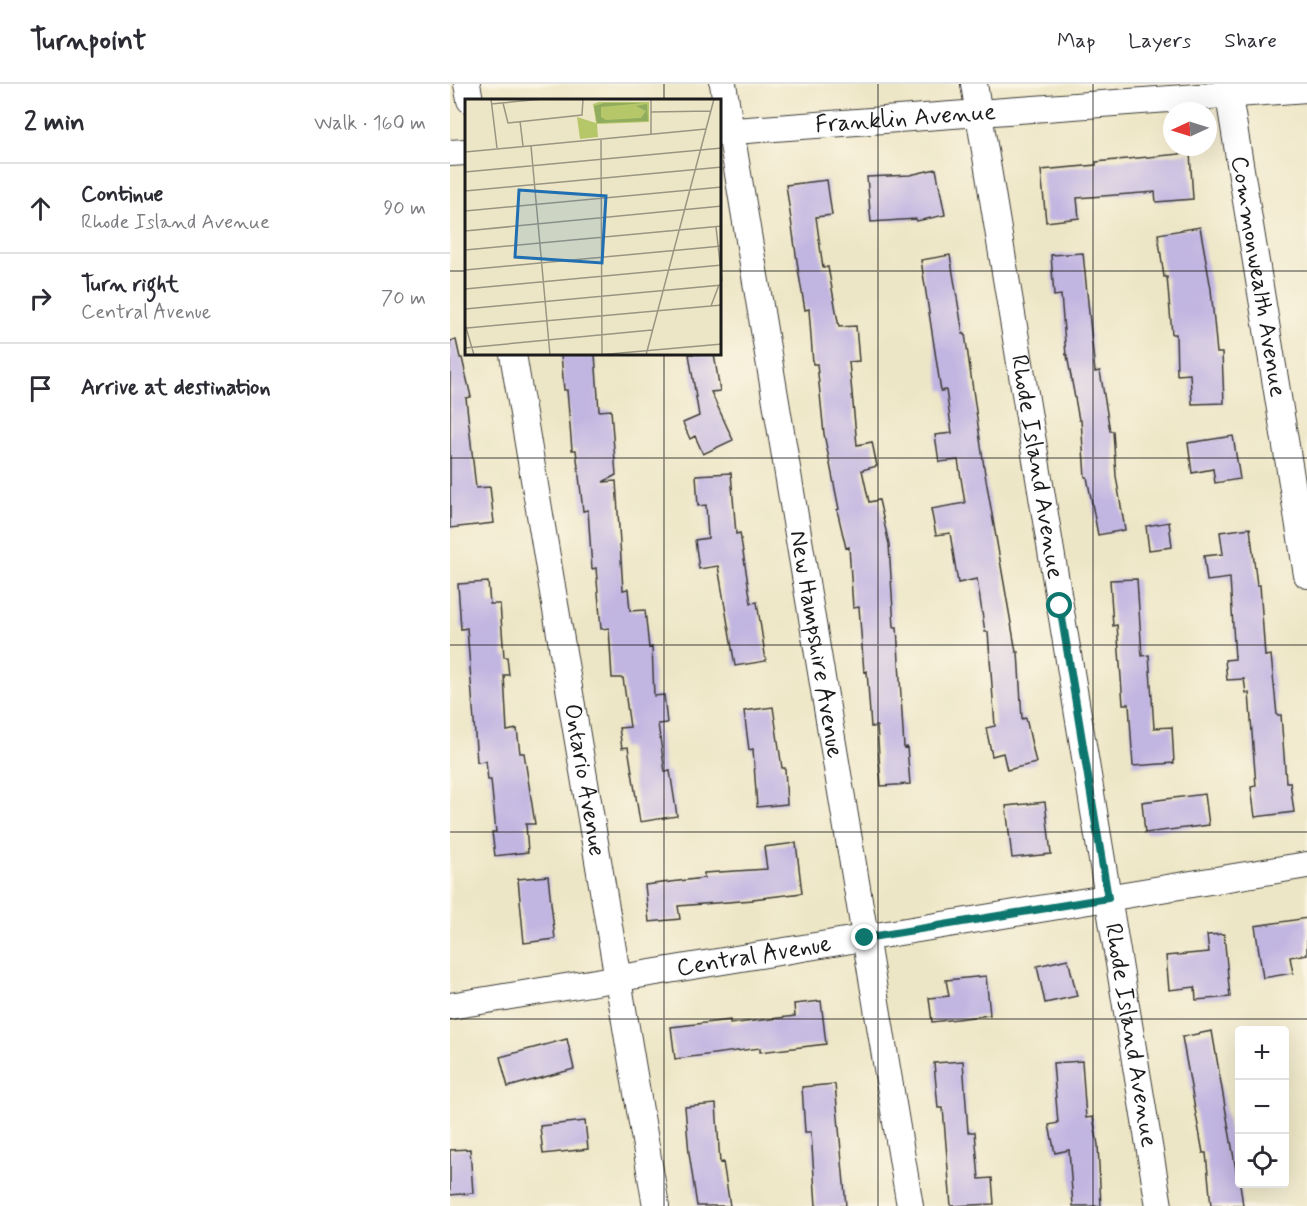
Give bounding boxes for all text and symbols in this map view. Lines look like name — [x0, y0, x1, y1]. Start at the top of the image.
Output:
text: Turnpoint — [30, 23, 146, 60]
text: Map — [1057, 27, 1095, 55]
text: Layers — [1128, 27, 1191, 55]
text: Share — [1224, 27, 1277, 55]
street label: Franklin Avenue — [814, 96, 997, 140]
inset map — [465, 99, 722, 356]
north arrow — [1163, 102, 1217, 156]
text: 2 min — [24, 106, 85, 140]
text: Walk · 160 m — [314, 110, 426, 137]
street label: Commonwealth Avenue — [1223, 154, 1293, 399]
text: Continue — [81, 181, 163, 209]
icon: ahead — [24, 192, 57, 225]
text: 90 m — [383, 195, 426, 222]
text: Rhode Island Avenue — [81, 209, 270, 236]
text: Turn right — [81, 271, 179, 299]
icon: right — [24, 282, 57, 315]
text: 70 m — [381, 285, 426, 312]
text: Central Avenue — [81, 299, 211, 326]
street label: Rhode Island Avenue — [1003, 352, 1071, 581]
icon: arrive — [24, 372, 57, 405]
text: Arrive at destination — [81, 374, 271, 402]
street label: New Hampshire Avenue — [782, 528, 851, 760]
route start — [1046, 592, 1072, 618]
street label: Ontario Avenue — [556, 701, 613, 859]
street label: Rhode Island Avenue — [1097, 921, 1165, 1150]
route end — [851, 924, 877, 950]
street label: Central Avenue — [674, 928, 834, 984]
map controls — [1235, 1026, 1289, 1188]
button: + — [1235, 1026, 1289, 1080]
button: − — [1235, 1080, 1289, 1134]
button: locate — [1235, 1134, 1289, 1188]

